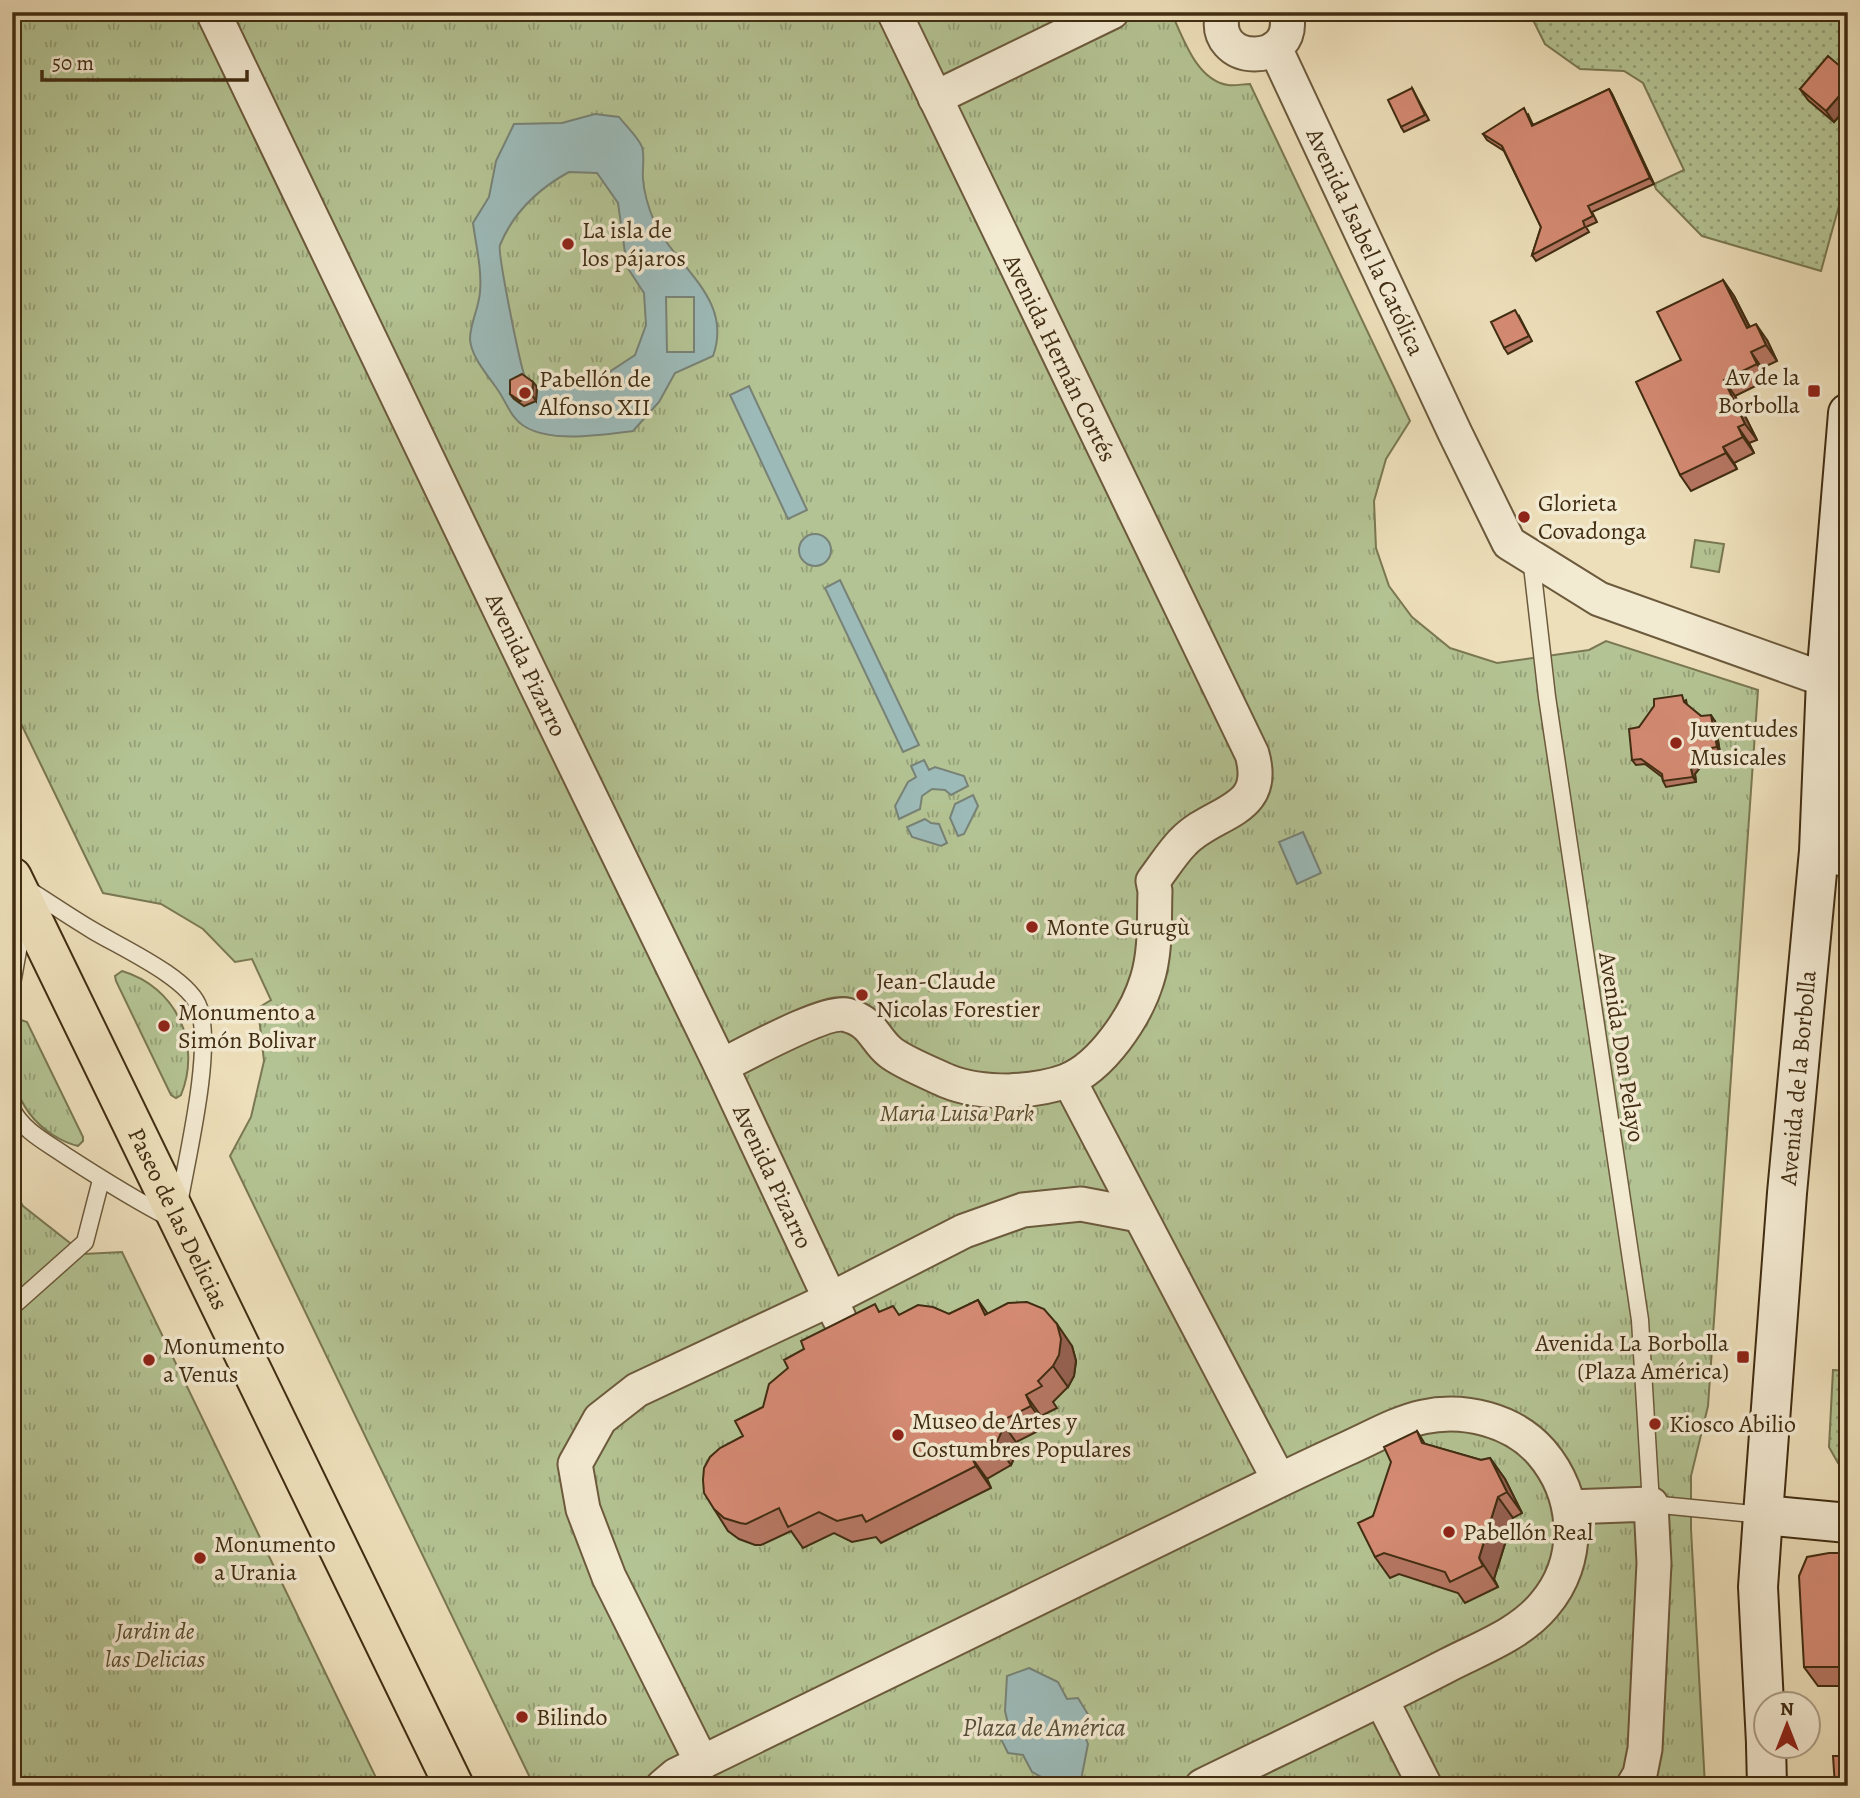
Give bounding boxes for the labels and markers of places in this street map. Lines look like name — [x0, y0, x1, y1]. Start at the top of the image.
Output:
place label: La isla de los pájaros — [582, 214, 686, 274]
marker: La isla de los pájaros — [560, 236, 576, 252]
place label: Av de la Borbolla — [1718, 361, 1801, 421]
place label: Pabellón de Alfonso XII — [538, 363, 651, 423]
marker: Av de la Borbolla — [1806, 383, 1822, 399]
marker: Pabellón de Alfonso XII — [517, 385, 533, 401]
place label: Glorieta Covadonga — [1538, 487, 1647, 547]
marker: Glorieta Covadonga — [1516, 509, 1532, 525]
place label: Juventudes Musicales — [1690, 713, 1799, 773]
marker: Juventudes Musicales — [1668, 735, 1684, 751]
place label: Monte Gurugù — [1046, 911, 1190, 943]
marker: Monte Gurugù — [1024, 919, 1040, 935]
place label: Jean-Claude Nicolas Forestier — [876, 965, 1040, 1025]
marker: Jean-Claude Nicolas Forestier — [854, 987, 870, 1003]
place label: Monumento a Simón Bolivar — [178, 996, 316, 1056]
marker: Monumento a Simón Bolivar — [156, 1018, 172, 1034]
place label: Avenida La Borbolla (Plaza América) — [1534, 1327, 1730, 1387]
place label: Monumento a Venus — [163, 1330, 285, 1390]
marker: Avenida La Borbolla (Plaza América) — [1735, 1349, 1751, 1365]
marker: Monumento a Venus — [141, 1352, 157, 1368]
place label: Museo de Artes y Costumbres Populares — [912, 1405, 1131, 1465]
place label: Kiosco Abilio — [1669, 1408, 1796, 1440]
marker: Kiosco Abilio — [1647, 1416, 1663, 1432]
marker: Museo de Artes y Costumbres Populares — [890, 1427, 906, 1443]
place label: Pabellón Real — [1463, 1516, 1593, 1548]
marker: Pabellón Real — [1441, 1524, 1457, 1540]
place label: Monumento a Urania — [214, 1528, 336, 1588]
marker: Monumento a Urania — [192, 1550, 208, 1566]
place label: Bilindo — [536, 1701, 608, 1733]
marker: Bilindo — [514, 1709, 530, 1725]

